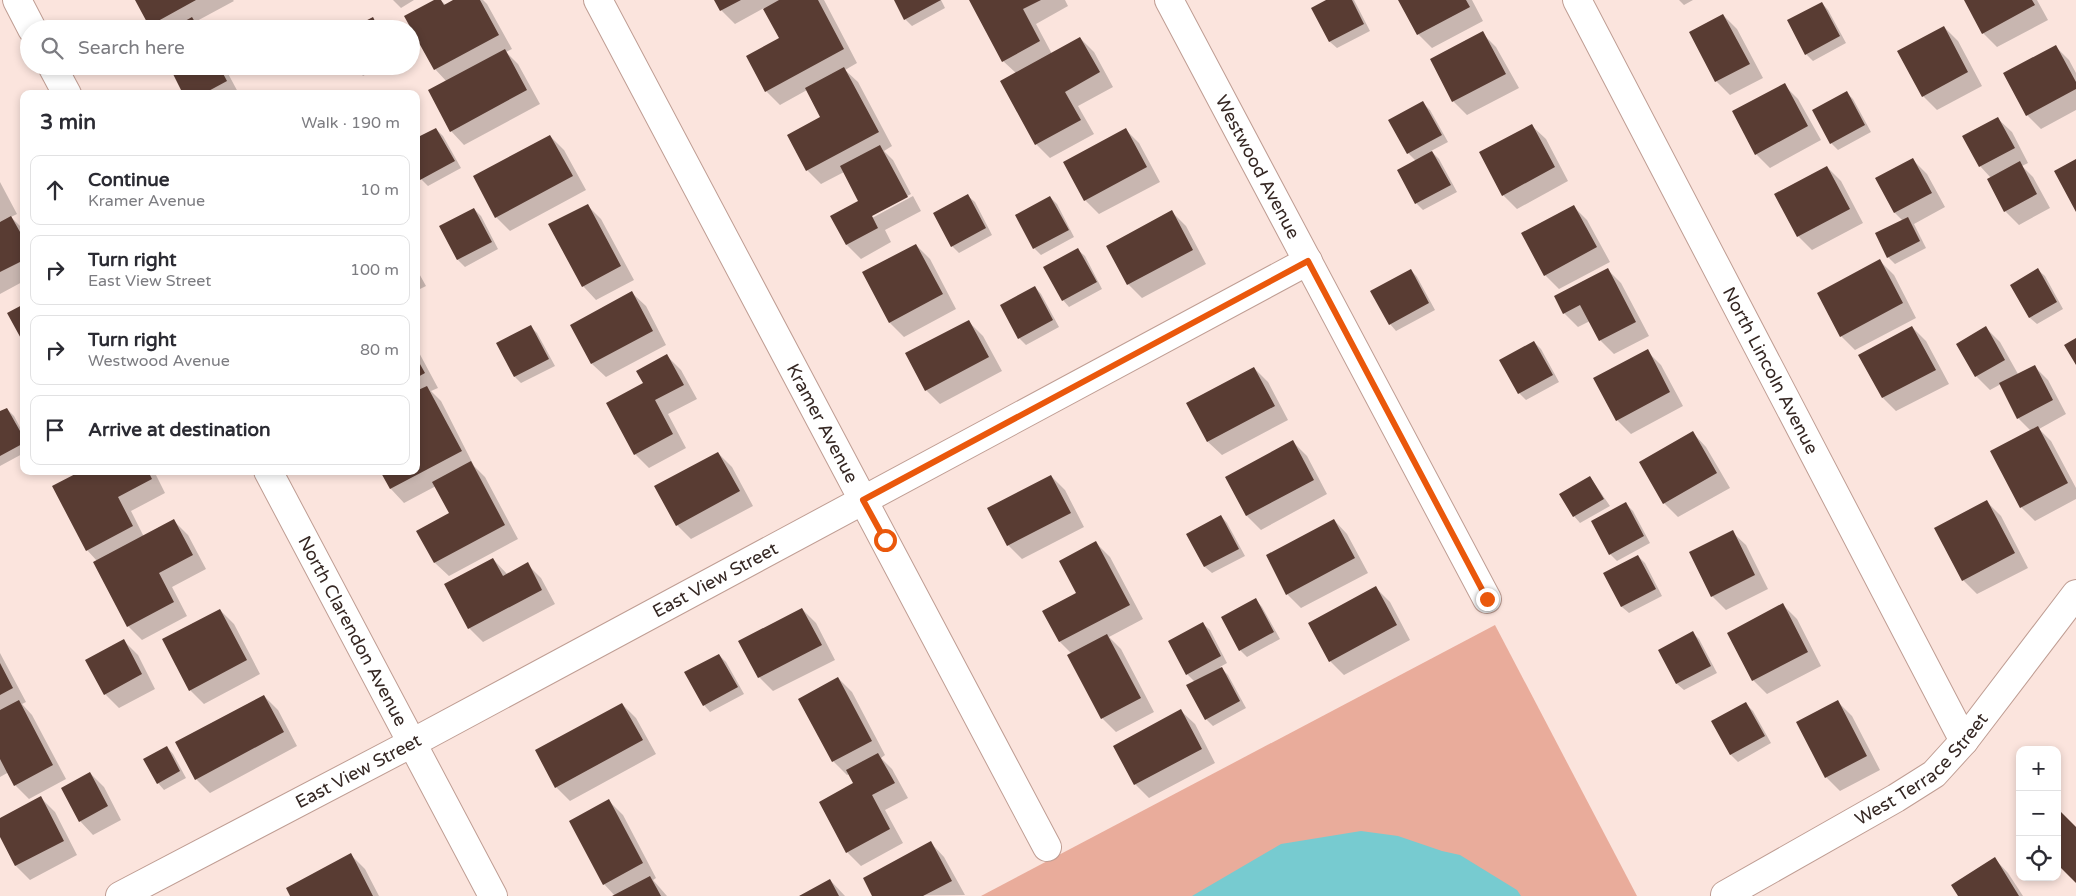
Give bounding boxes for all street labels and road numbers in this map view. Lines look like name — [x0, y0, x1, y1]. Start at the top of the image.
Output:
street label: Westwood Avenue — [1211, 91, 1305, 243]
street label: North Lincoln Avenue — [1718, 283, 1823, 458]
street label: Kramer Avenue — [782, 360, 863, 487]
street label: North Clarendon Avenue — [293, 532, 412, 730]
street label: East View Street — [649, 537, 782, 622]
street label: West Terrace Street — [1851, 708, 1993, 830]
street label: East View Street — [292, 729, 425, 813]

